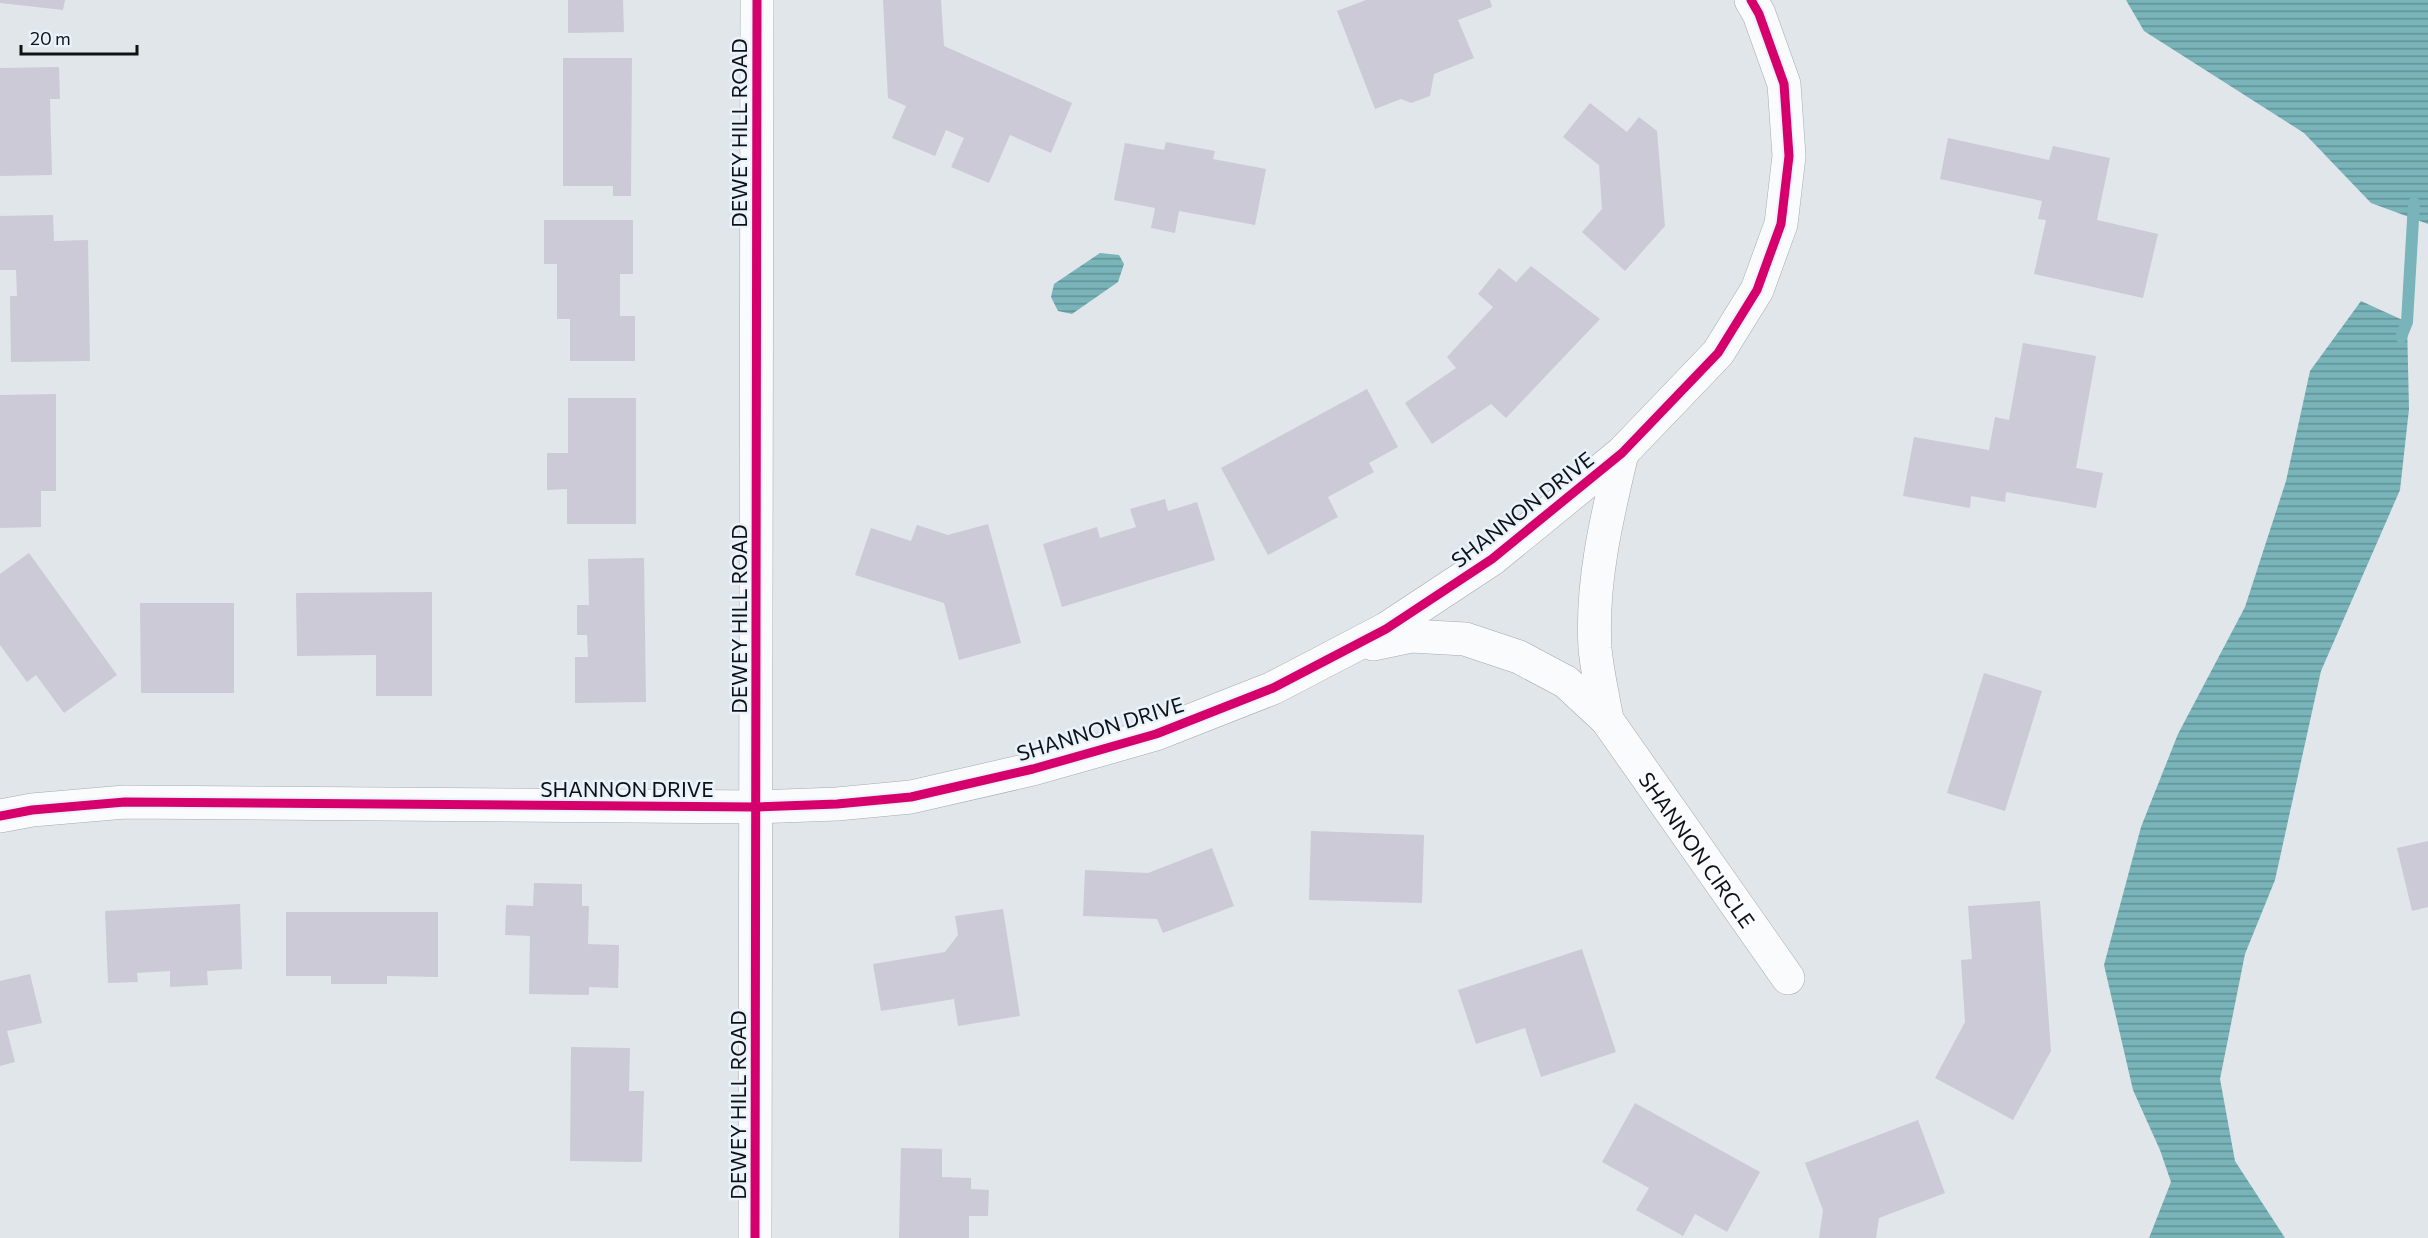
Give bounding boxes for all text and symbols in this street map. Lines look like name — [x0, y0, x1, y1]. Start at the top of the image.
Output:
scale bar — [21, 18, 136, 56]
text: 20 m — [30, 27, 71, 49]
street label: DEWEY HILL ROAD — [726, 38, 751, 228]
street label: SHANNON DRIVE — [1446, 446, 1598, 572]
street label: DEWEY HILL ROAD — [726, 524, 751, 714]
street label: SHANNON DRIVE — [1013, 691, 1187, 765]
street label: SHANNON CIRCLE — [1635, 767, 1761, 932]
street label: SHANNON DRIVE — [540, 776, 714, 801]
street label: DEWEY HILL ROAD — [725, 1010, 750, 1200]

